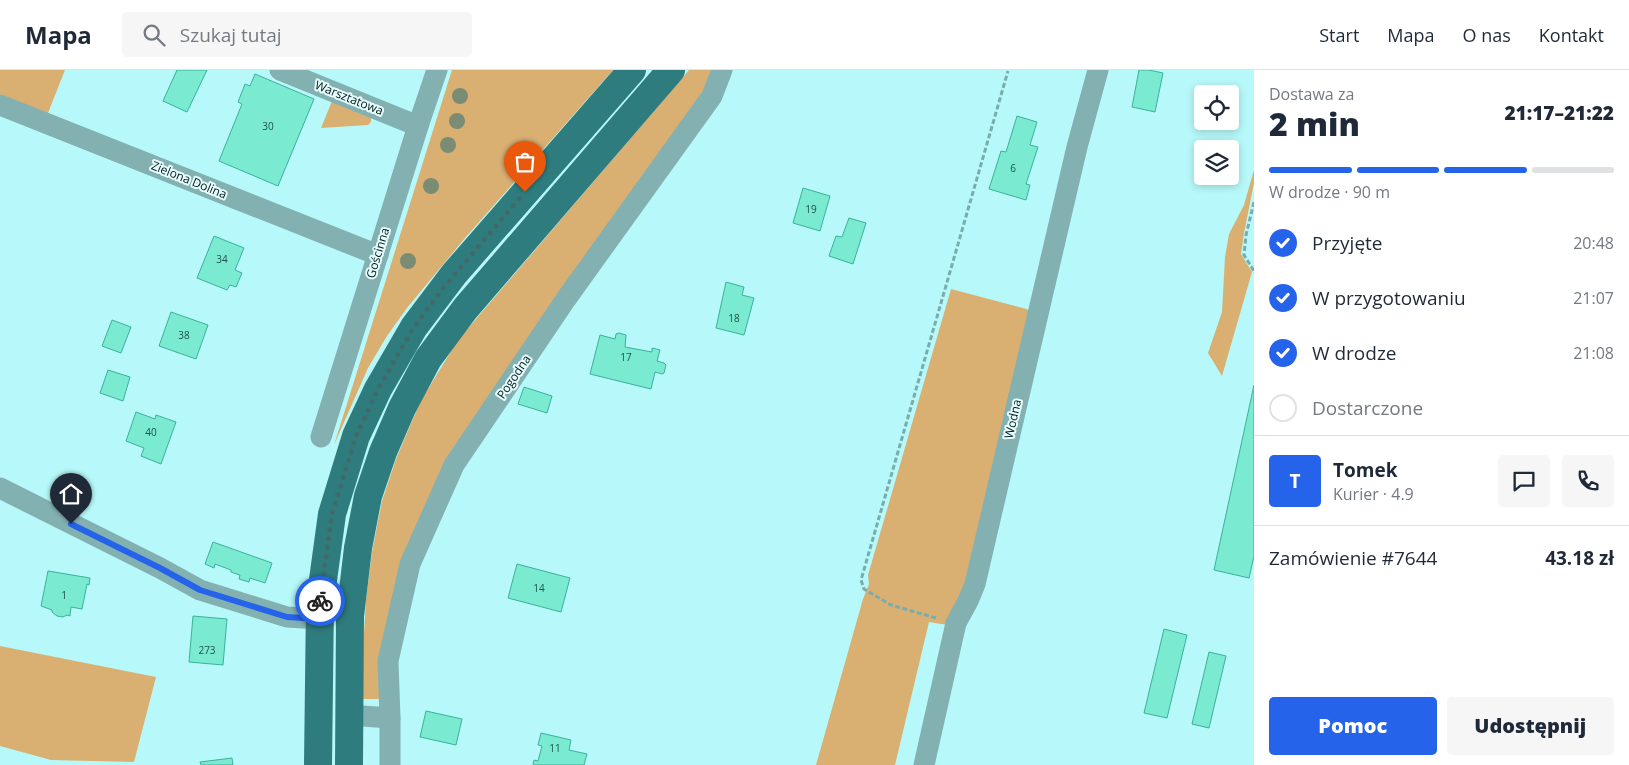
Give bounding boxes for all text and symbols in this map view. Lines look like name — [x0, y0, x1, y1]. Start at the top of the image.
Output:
search box — [122, 12, 472, 57]
text: Mapa — [25, 18, 92, 51]
icon: search — [140, 21, 168, 49]
text: Szukaj tutaj — [180, 22, 282, 48]
text: Start — [1319, 23, 1359, 47]
text: Mapa — [1387, 23, 1435, 47]
text: O nas — [1463, 23, 1511, 47]
text: Kontakt — [1539, 23, 1604, 47]
street label: Warsztatowa — [312, 76, 386, 119]
text: Dostawa za — [1269, 83, 1354, 105]
map controls — [1194, 85, 1239, 185]
button: locate — [1194, 85, 1239, 130]
text: 21:17–21:22 — [1504, 100, 1614, 126]
text: 2 min — [1269, 102, 1360, 145]
house number: 30 — [262, 119, 274, 133]
button: layers — [1194, 140, 1239, 185]
pin — [504, 141, 546, 192]
icon: bag — [511, 148, 539, 176]
street label: Zielona Dolina — [149, 157, 229, 202]
house number: 6 — [1010, 161, 1016, 175]
text: W drodze · 90 m — [1269, 181, 1390, 203]
house number: 19 — [805, 202, 817, 216]
street label: Gościnna — [362, 226, 393, 280]
icon: check — [1269, 229, 1297, 257]
text: Przyjęte — [1312, 230, 1383, 256]
text: 20:48 — [1573, 232, 1614, 254]
house number: 34 — [216, 252, 228, 266]
icon: check — [1269, 284, 1297, 312]
text: W przygotowaniu — [1312, 285, 1466, 311]
text: 21:07 — [1573, 287, 1614, 309]
house number: 18 — [728, 311, 740, 325]
house number: 38 — [178, 328, 190, 342]
icon: check — [1269, 339, 1297, 367]
text: W drodze — [1312, 340, 1397, 366]
text: 21:08 — [1573, 342, 1614, 364]
house number: 17 — [620, 350, 632, 364]
street label: Pogodna — [493, 351, 534, 402]
text: Dostarczone — [1312, 395, 1423, 421]
street label: Wodna — [1000, 398, 1025, 440]
house number: 40 — [145, 425, 157, 439]
button: chat — [1498, 455, 1550, 507]
button: phone — [1562, 455, 1614, 507]
text: Tomek — [1333, 457, 1397, 483]
text: T — [1289, 468, 1301, 494]
pin — [50, 473, 92, 524]
icon: home — [57, 480, 85, 508]
text: Kurier · 4.9 — [1333, 483, 1414, 505]
text: Zamówienie #7644 — [1269, 545, 1437, 571]
text: 43.18 zł — [1545, 545, 1614, 571]
courier — [295, 576, 345, 626]
house number: 14 — [533, 581, 545, 595]
icon: bike — [306, 587, 334, 615]
house number: 1 — [61, 588, 67, 602]
house number: 273 — [198, 643, 216, 657]
button: Pomoc — [1269, 697, 1437, 755]
button: Udostępnij — [1447, 697, 1614, 755]
house number: 11 — [549, 741, 561, 755]

